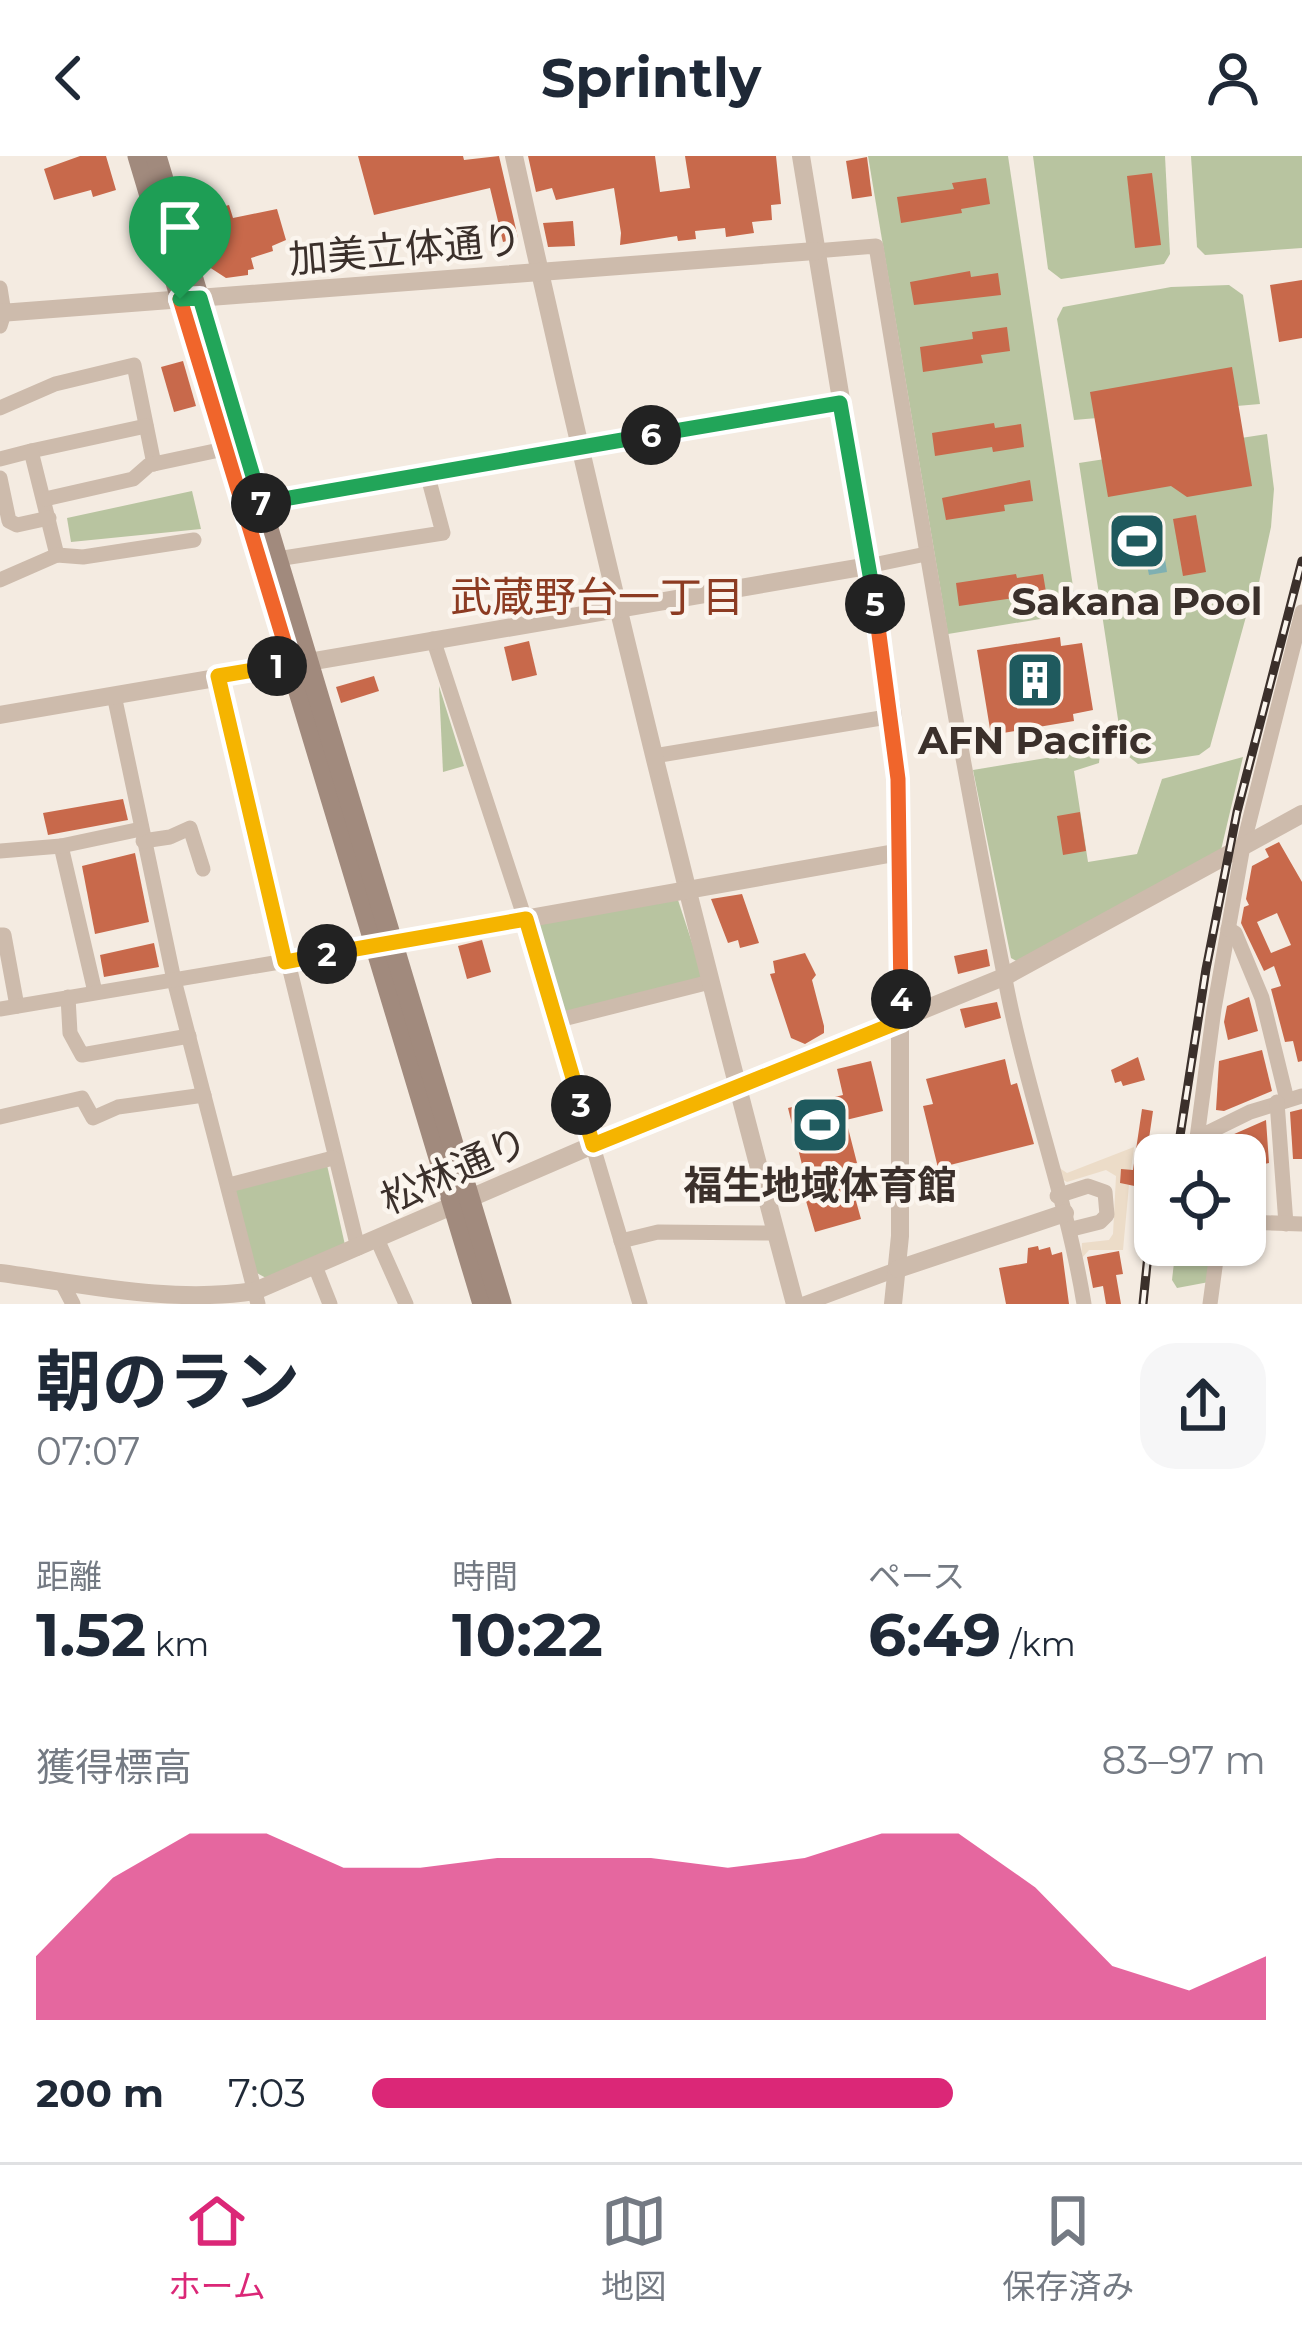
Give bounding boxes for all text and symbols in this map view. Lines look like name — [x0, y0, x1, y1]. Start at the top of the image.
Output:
icon: back — [36, 45, 102, 111]
text: Sprintly — [541, 45, 761, 111]
icon: person — [1200, 45, 1266, 111]
pin — [129, 176, 231, 299]
icon: arrive — [147, 194, 213, 260]
street label: 加美立体通り — [286, 215, 524, 283]
pin: 6 — [621, 405, 681, 465]
text: 6 — [640, 415, 662, 455]
pin: 7 — [231, 473, 291, 533]
text: 7 — [251, 483, 271, 523]
sports icon: Sakana Pool — [1106, 510, 1168, 572]
district label: 武蔵野台一丁目 — [450, 571, 744, 623]
pin: 5 — [845, 574, 905, 634]
place label: Sakana Pool — [1011, 577, 1263, 625]
text: 5 — [865, 584, 885, 624]
pin: 1 — [247, 636, 307, 696]
text: 1 — [271, 646, 283, 686]
building icon: AFN Pacific — [1004, 649, 1066, 711]
place label: AFN Pacific — [917, 716, 1152, 764]
pin: 2 — [297, 924, 357, 984]
text: 2 — [317, 934, 337, 974]
pin: 4 — [871, 969, 931, 1029]
text: 4 — [890, 979, 912, 1019]
pin: 3 — [551, 1075, 611, 1135]
text: 3 — [571, 1085, 591, 1125]
sports icon: 福生地域体育館 — [789, 1094, 851, 1156]
street label: 松林通り — [373, 1116, 535, 1224]
map controls — [1134, 1134, 1266, 1266]
button: locate — [1134, 1134, 1266, 1266]
place label: 福生地域体育館 — [683, 1161, 957, 1209]
text: 朝のラン — [36, 1341, 300, 1422]
button: share — [1140, 1343, 1266, 1469]
text: 07:07 — [36, 1427, 140, 1475]
text: 距離 — [36, 1556, 102, 1596]
text: 時間 — [452, 1556, 518, 1596]
text: ペース — [868, 1556, 965, 1596]
text: 1.52 — [36, 1598, 146, 1671]
text: 10:22 — [452, 1598, 603, 1671]
text: 6:49 — [868, 1598, 1001, 1671]
text: km — [146, 1624, 209, 1664]
text: /km — [1001, 1624, 1076, 1664]
text: 83–97 m — [1102, 1736, 1266, 1784]
text: 獲得標高 — [36, 1743, 192, 1791]
text: 200 m — [36, 2069, 164, 2117]
text: 7:03 — [228, 2069, 306, 2117]
tab: ホーム — [168, 2188, 266, 2308]
tab: 地図 — [601, 2188, 667, 2308]
tab: 保存済み — [1002, 2188, 1134, 2308]

